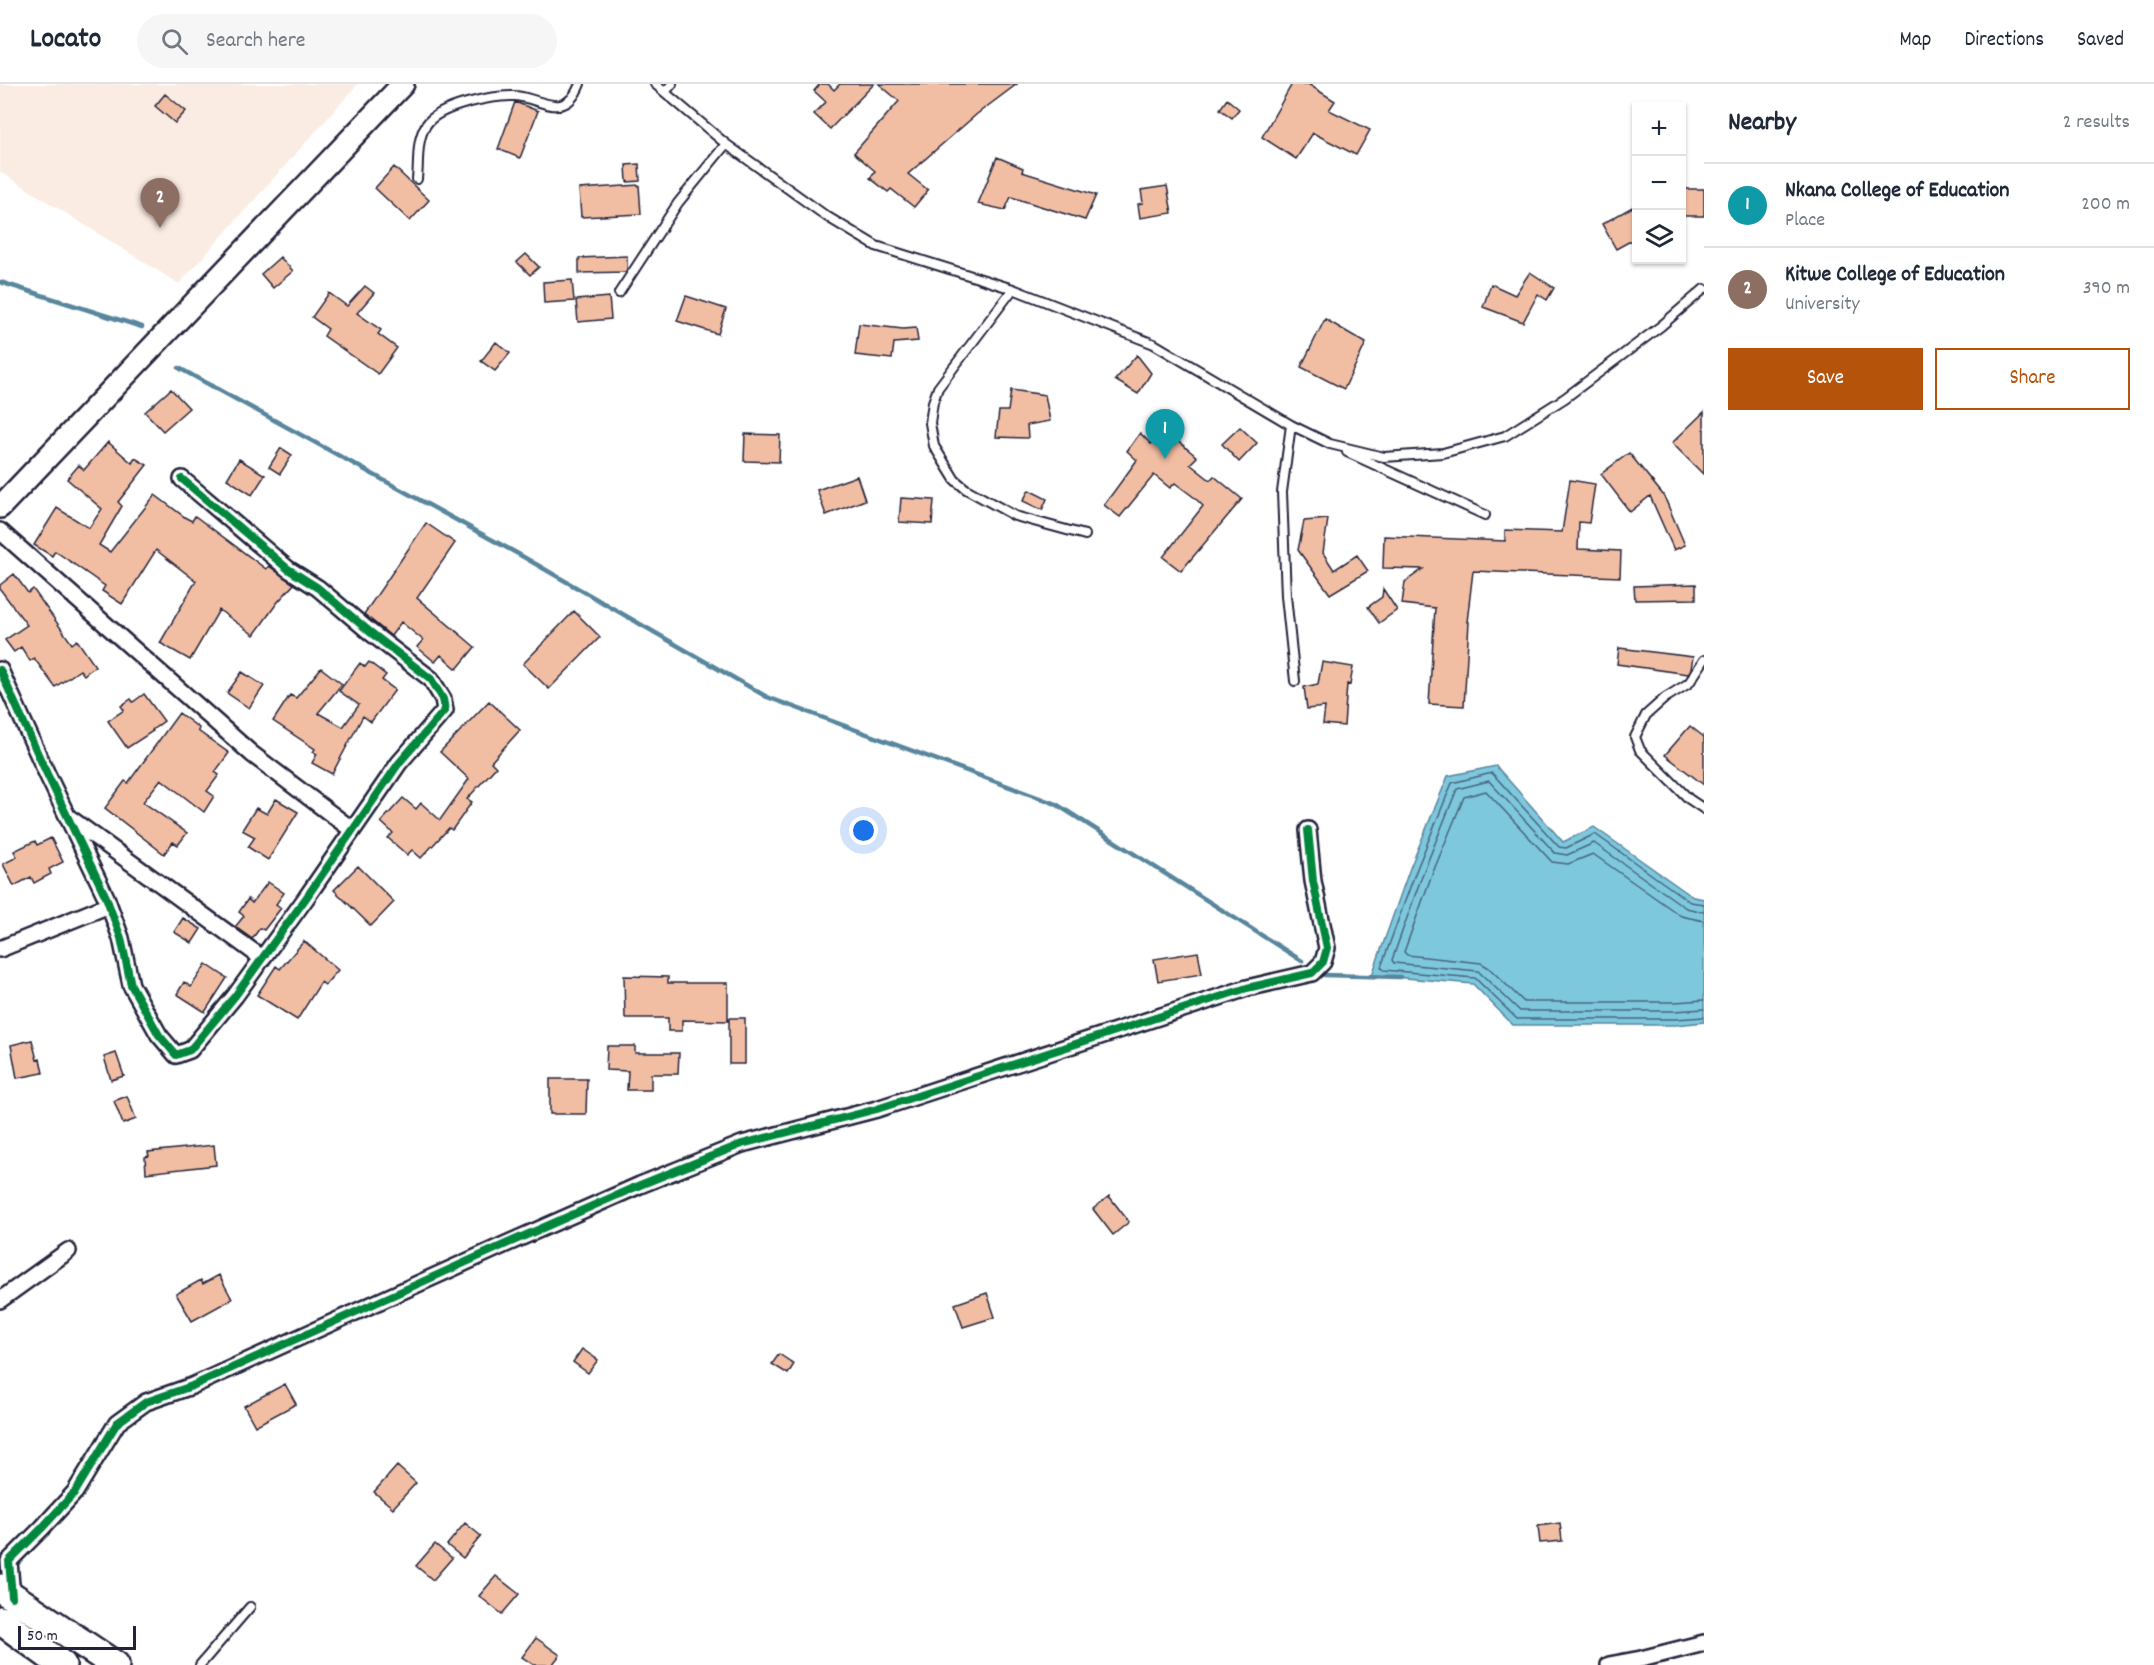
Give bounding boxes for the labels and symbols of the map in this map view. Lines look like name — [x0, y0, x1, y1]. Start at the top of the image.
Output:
pin: 2 — [140, 178, 180, 228]
pin: 1 — [1146, 410, 1184, 459]
your location — [849, 816, 878, 845]
scale bar — [18, 1623, 136, 1650]

